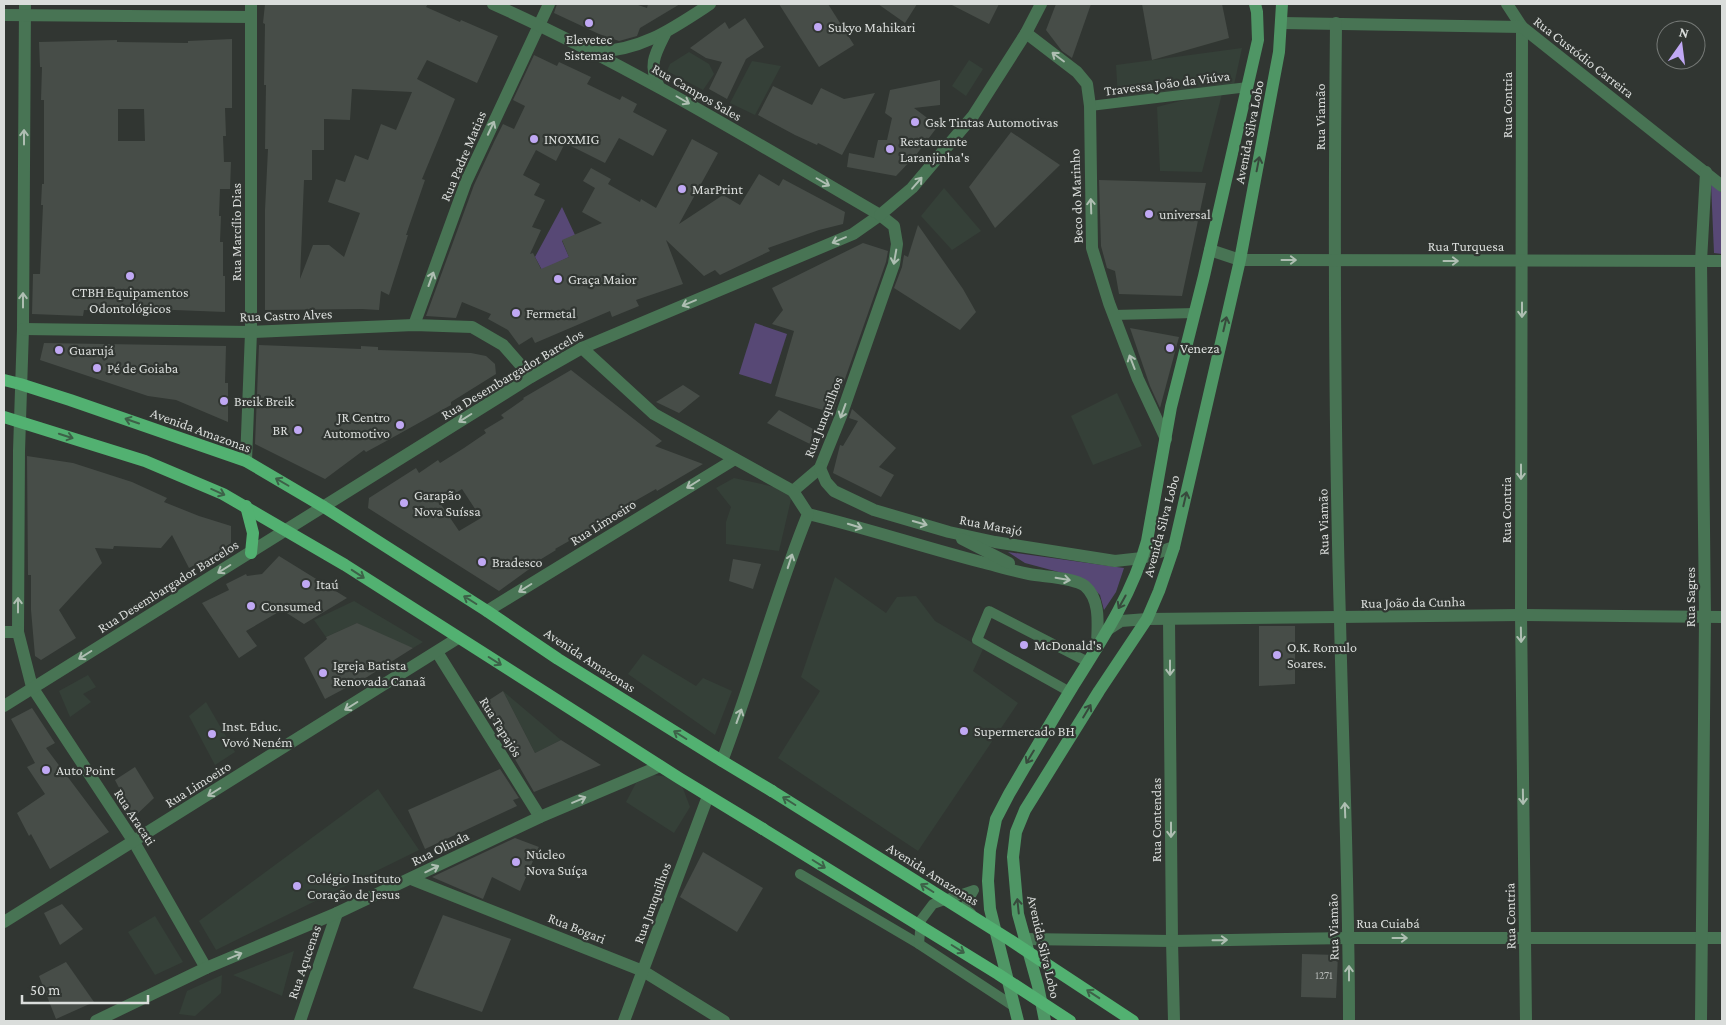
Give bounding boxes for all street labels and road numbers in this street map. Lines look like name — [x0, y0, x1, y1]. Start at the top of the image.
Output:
street label: Rua Custódio Carreira — [1531, 13, 1638, 101]
street label: Rua Campos Sales — [649, 60, 745, 124]
street label: Travessa João da Viúva — [1103, 67, 1231, 99]
street label: Rua Contria — [1499, 71, 1515, 138]
street label: Avenida Silva Lobo — [1231, 79, 1267, 185]
street label: Rua Viamão — [1312, 84, 1328, 150]
street label: Rua Padre Matias — [437, 108, 489, 204]
street label: Beco do Marinho — [1066, 148, 1086, 244]
street label: Rua Marcílio Dias — [228, 183, 244, 281]
street label: Rua Turquesa — [1428, 238, 1505, 254]
street label: Rua Castro Alves — [239, 305, 333, 325]
street label: Rua Desembargador Barcelos — [438, 325, 586, 423]
street label: Rua Junquilhos — [800, 374, 846, 460]
street label: Avenida Amazonas — [149, 404, 253, 456]
street label: Avenida Silva Lobo — [1140, 473, 1182, 579]
street label: Rua Contria — [1498, 476, 1514, 543]
street label: Rua Viamão — [1314, 488, 1332, 555]
street label: Rua Limoeiro — [567, 495, 639, 548]
street label: Rua Marajó — [958, 511, 1024, 540]
street label: Rua Desembargador Barcelos — [95, 536, 241, 636]
street label: Rua Sagres — [1682, 567, 1698, 627]
street label: Rua João da Cunha — [1360, 593, 1466, 611]
street label: Avenida Amazonas — [541, 624, 639, 696]
street label: Rua Tapajós — [476, 694, 526, 760]
street label: Rua Limoeiro — [162, 757, 234, 810]
street label: Rua Contendas — [1148, 778, 1164, 862]
street label: Rua Aracati — [111, 786, 159, 848]
street label: Rua Olinda — [409, 827, 472, 869]
street label: Avenida Amazonas — [884, 839, 982, 909]
street label: Rua Junquilhos — [630, 860, 674, 946]
street label: Rua Contria — [1501, 882, 1519, 949]
street label: Rua Viamão — [1324, 893, 1342, 960]
street label: Avenida Silva Lobo — [1024, 894, 1064, 1000]
street label: Rua Bogari — [546, 909, 608, 947]
street label: Rua Cuiabá — [1356, 915, 1420, 931]
street label: Rua Açucenas — [284, 923, 324, 1001]

